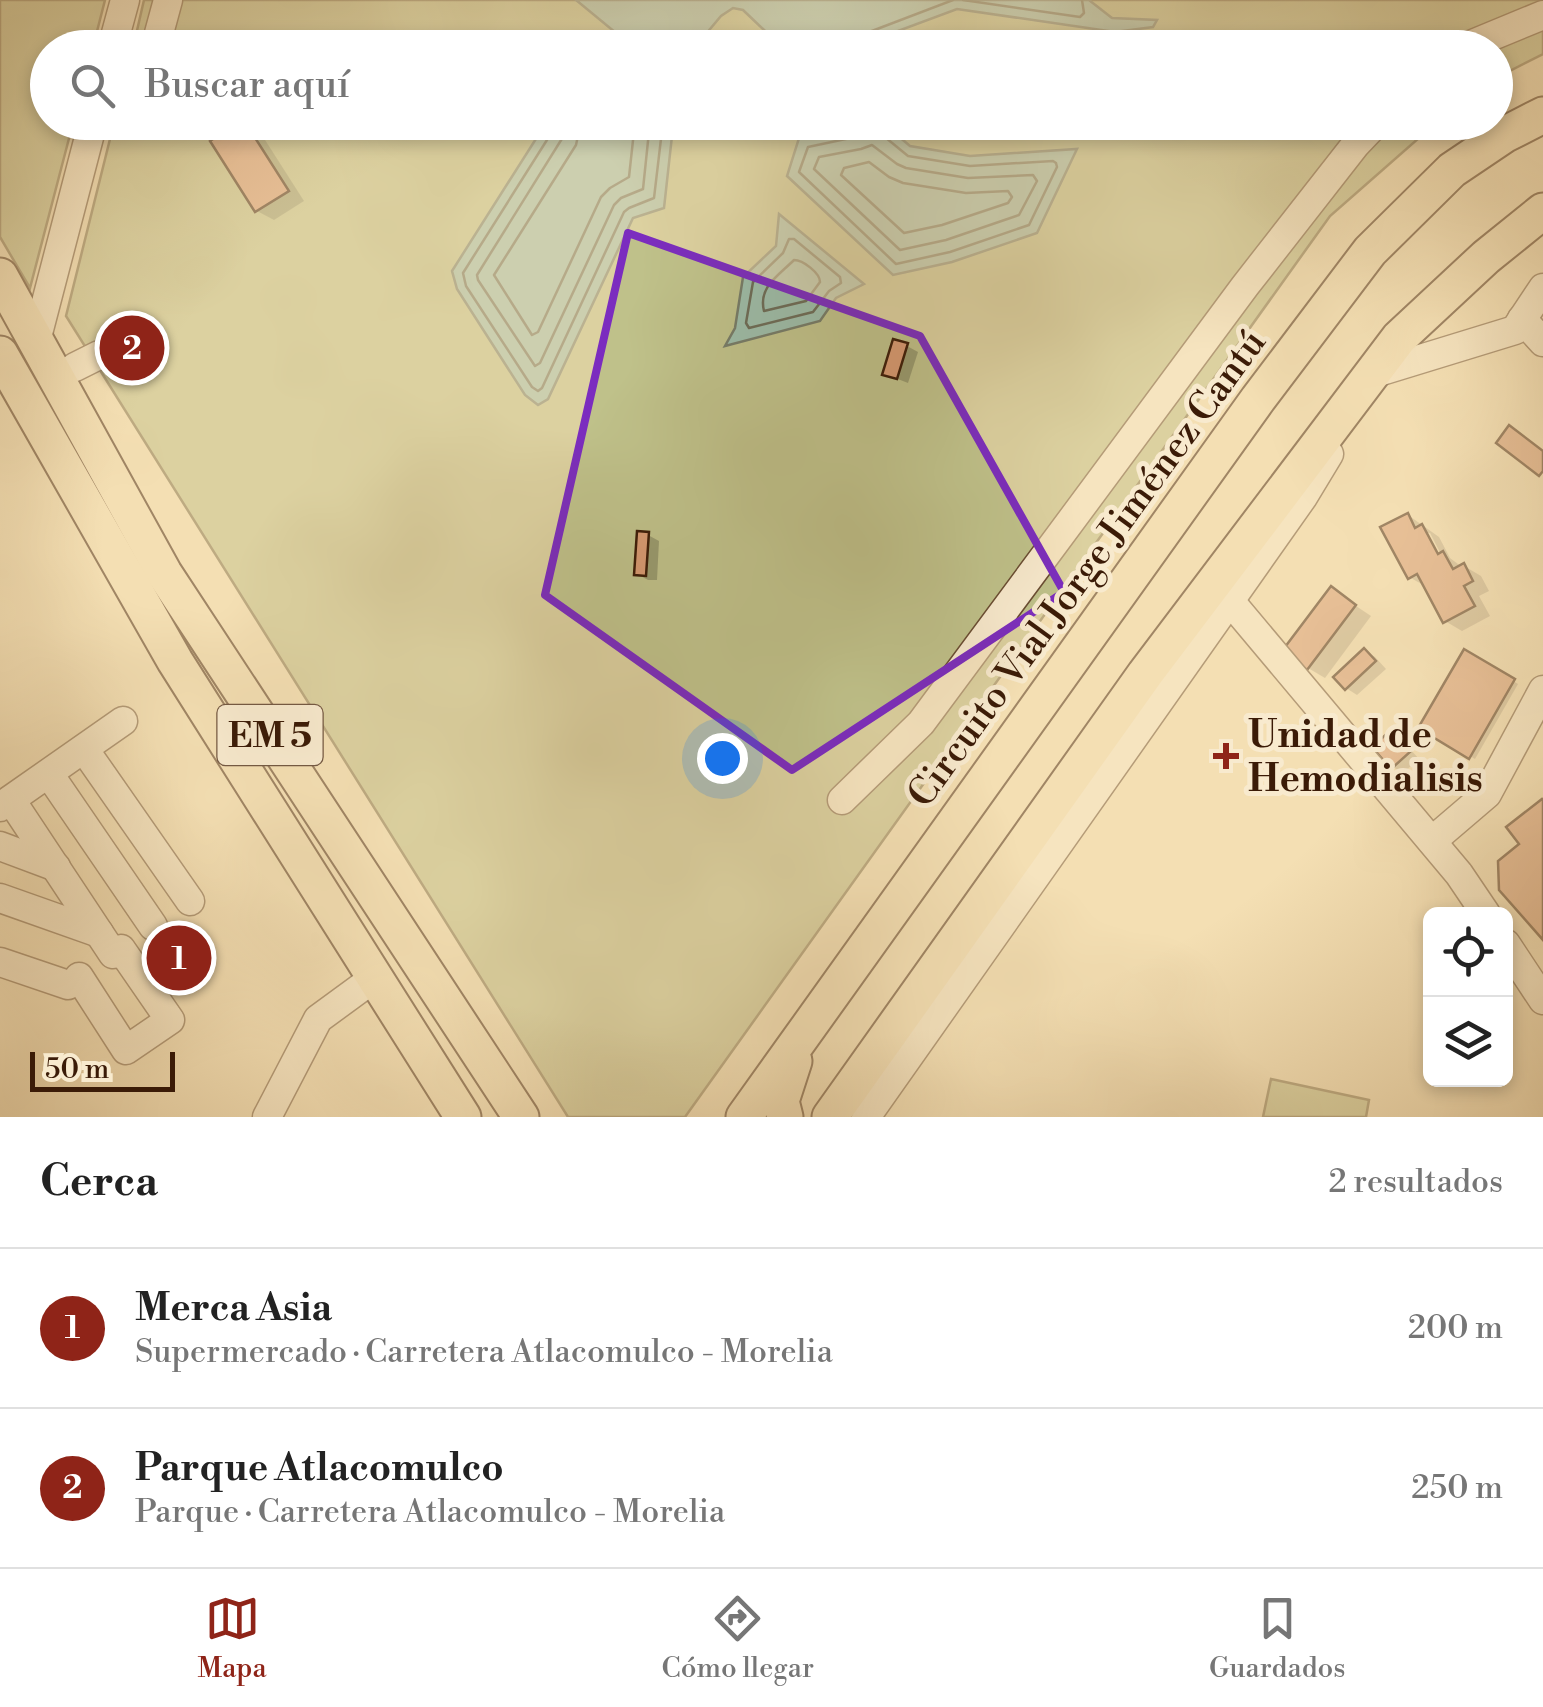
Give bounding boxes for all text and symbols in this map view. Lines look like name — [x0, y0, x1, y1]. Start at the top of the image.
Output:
search box — [30, 30, 1513, 140]
icon: search — [65, 58, 120, 113]
text: Buscar aquí — [145, 62, 350, 109]
pin: 2 — [100, 310, 164, 386]
street label: Circuito Vial Jorge Jiménez Cantú — [898, 321, 1277, 817]
road number: EM 5 — [218, 705, 322, 765]
place label: Unidad de Hemodialisis — [1248, 712, 1483, 803]
your location — [697, 733, 748, 784]
marker: Unidad de Hemodialisis — [1213, 743, 1239, 769]
map controls — [1423, 907, 1513, 1087]
button: locate — [1423, 907, 1513, 997]
pin: 1 — [146, 920, 212, 996]
button: layers — [1423, 997, 1513, 1087]
scale bar — [30, 1047, 175, 1092]
text: 50 m — [45, 1052, 109, 1087]
text: Cerca — [40, 1156, 158, 1209]
text: 2 resultados — [1329, 1162, 1503, 1202]
text: Merca Asia — [135, 1285, 332, 1332]
text: 1 — [65, 1308, 80, 1348]
text: 200 m — [1408, 1308, 1503, 1348]
text: Supermercado · Carretera Atlacomulco - Morelia — [135, 1332, 833, 1372]
text: Parque Atlacomulco — [135, 1445, 504, 1492]
text: 2 — [62, 1468, 83, 1508]
text: 250 m — [1411, 1468, 1503, 1508]
text: Parque · Carretera Atlacomulco - Morelia — [135, 1492, 725, 1532]
tab: Mapa — [197, 1591, 267, 1686]
tab: Cómo llegar — [662, 1591, 814, 1686]
tab: Guardados — [1209, 1591, 1346, 1686]

